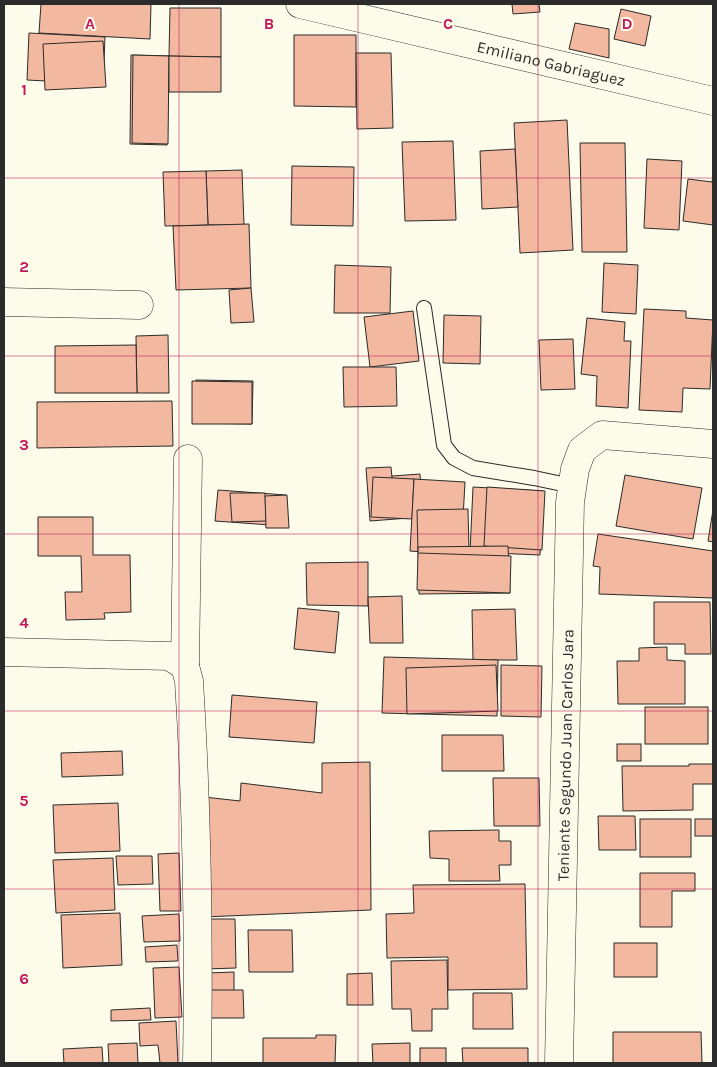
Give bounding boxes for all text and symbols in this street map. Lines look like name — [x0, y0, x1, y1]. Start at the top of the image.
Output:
text: A — [85, 14, 95, 33]
text: B — [264, 14, 274, 33]
text: C — [443, 14, 453, 33]
text: D — [622, 14, 633, 33]
street label: Emiliano Gabriaguez — [475, 36, 627, 90]
text: 1 — [21, 80, 27, 99]
text: 2 — [19, 257, 29, 276]
text: 3 — [19, 435, 29, 454]
text: 4 — [19, 613, 29, 632]
street label: Teniente Segundo Juan Carlos Jara — [553, 629, 577, 881]
text: 5 — [19, 791, 29, 810]
text: 6 — [19, 969, 29, 988]

